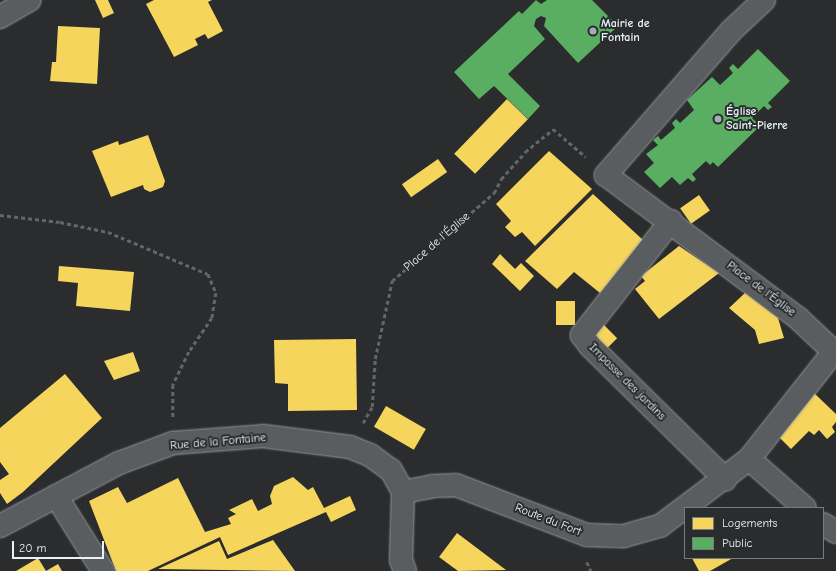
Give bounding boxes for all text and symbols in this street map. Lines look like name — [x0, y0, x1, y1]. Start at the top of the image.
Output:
place label: Mairie de Fontain — [601, 17, 650, 45]
marker: Mairie de Fontain — [588, 26, 598, 36]
place label: Église Saint-Pierre — [726, 105, 788, 133]
marker: Église Saint-Pierre — [713, 114, 723, 124]
street label: Place de l'Église — [401, 209, 473, 275]
street label: Place de l'Église — [724, 258, 798, 320]
street label: Impasse des jardins — [586, 341, 668, 423]
street label: Rue de la Fontaine — [169, 431, 267, 453]
street label: Route du Fort — [513, 501, 583, 539]
legend — [684, 507, 824, 559]
text: Logements — [722, 516, 778, 530]
scale bar — [14, 533, 106, 559]
text: Public — [722, 536, 752, 550]
text: 20 m — [19, 541, 47, 555]

